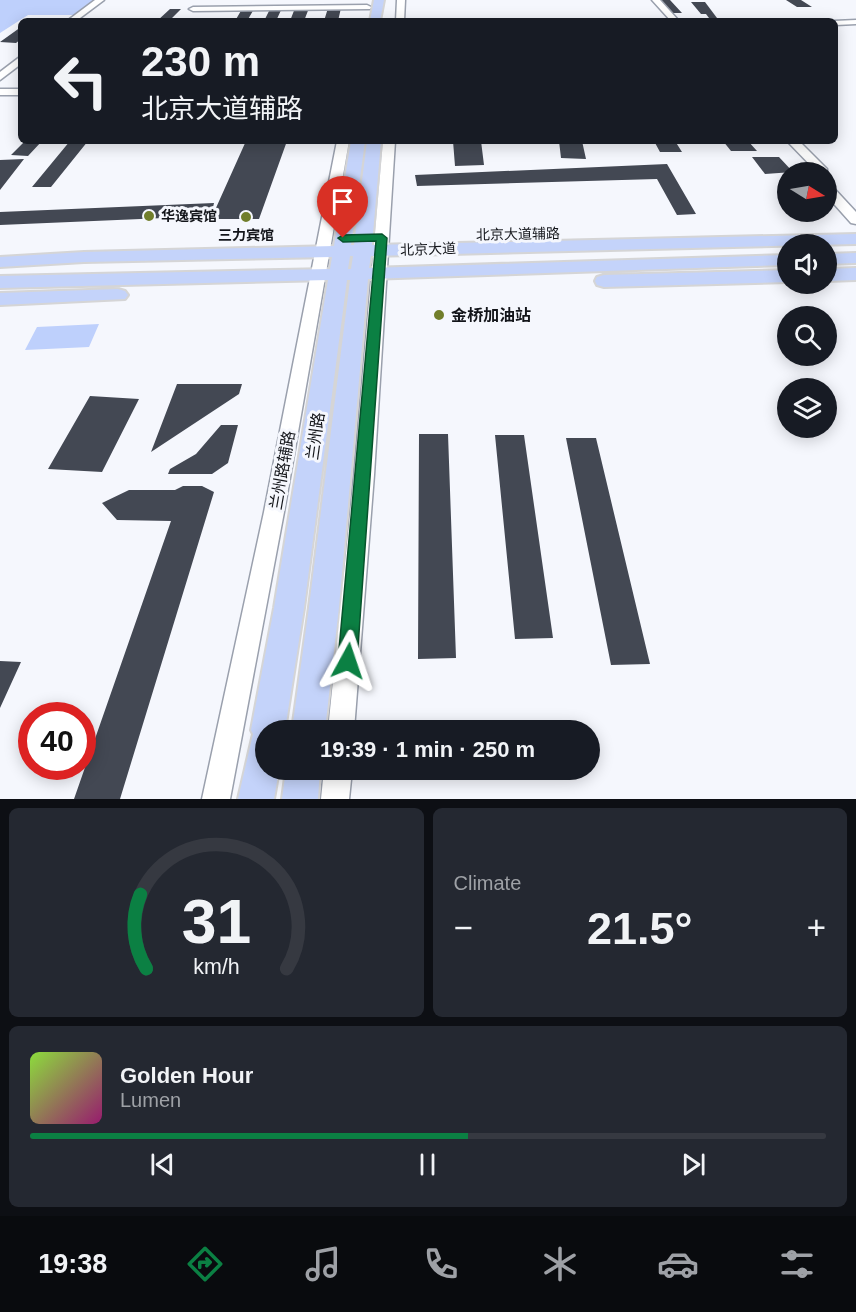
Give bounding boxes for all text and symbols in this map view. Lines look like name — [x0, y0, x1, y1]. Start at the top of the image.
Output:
text: 230 m — [141, 38, 260, 85]
icon: left — [42, 42, 120, 120]
text: 北京大道辅路 — [141, 94, 303, 124]
north arrow — [777, 162, 837, 222]
map controls — [777, 162, 837, 438]
pin — [317, 176, 368, 238]
icon: arrive — [326, 185, 359, 218]
place label: 华逸宾馆 — [161, 208, 217, 224]
marker: 华逸宾馆 — [142, 209, 156, 223]
marker: 三力宾馆 — [239, 210, 253, 224]
street label: 北京大道辅路 — [476, 225, 560, 243]
place label: 三力宾馆 — [218, 227, 274, 243]
button: sound — [777, 234, 837, 294]
street label: 北京大道 — [400, 240, 456, 258]
button: search — [777, 306, 837, 366]
place label: 金桥加油站 — [451, 307, 531, 324]
marker: 金桥加油站 — [432, 308, 446, 322]
button: layers — [777, 378, 837, 438]
street label: 兰州路 — [304, 411, 327, 461]
street label: 兰州路辅路 — [267, 429, 298, 511]
position arrow — [316, 629, 380, 693]
speed limit sign: 40 — [18, 702, 96, 780]
text: 19:39 · 1 min · 250 m — [320, 737, 535, 762]
text: Climate — [454, 872, 521, 894]
text: 31 — [182, 887, 251, 956]
text: 21.5° — [587, 903, 693, 954]
text: − — [454, 909, 473, 946]
text: + — [807, 909, 826, 946]
text: km/h — [193, 956, 239, 980]
text: Golden Hour — [120, 1063, 253, 1088]
text: Lumen — [120, 1089, 181, 1111]
icon: previous — [146, 1148, 179, 1181]
icon: pause — [411, 1148, 444, 1181]
icon: next — [677, 1148, 710, 1181]
icon: directions — [184, 1243, 226, 1285]
icon: music — [302, 1243, 344, 1285]
icon: phone — [420, 1243, 462, 1285]
icon: climate — [539, 1243, 581, 1285]
icon: car — [657, 1243, 699, 1285]
icon: filters — [776, 1243, 818, 1285]
text: 19:38 — [38, 1249, 107, 1279]

